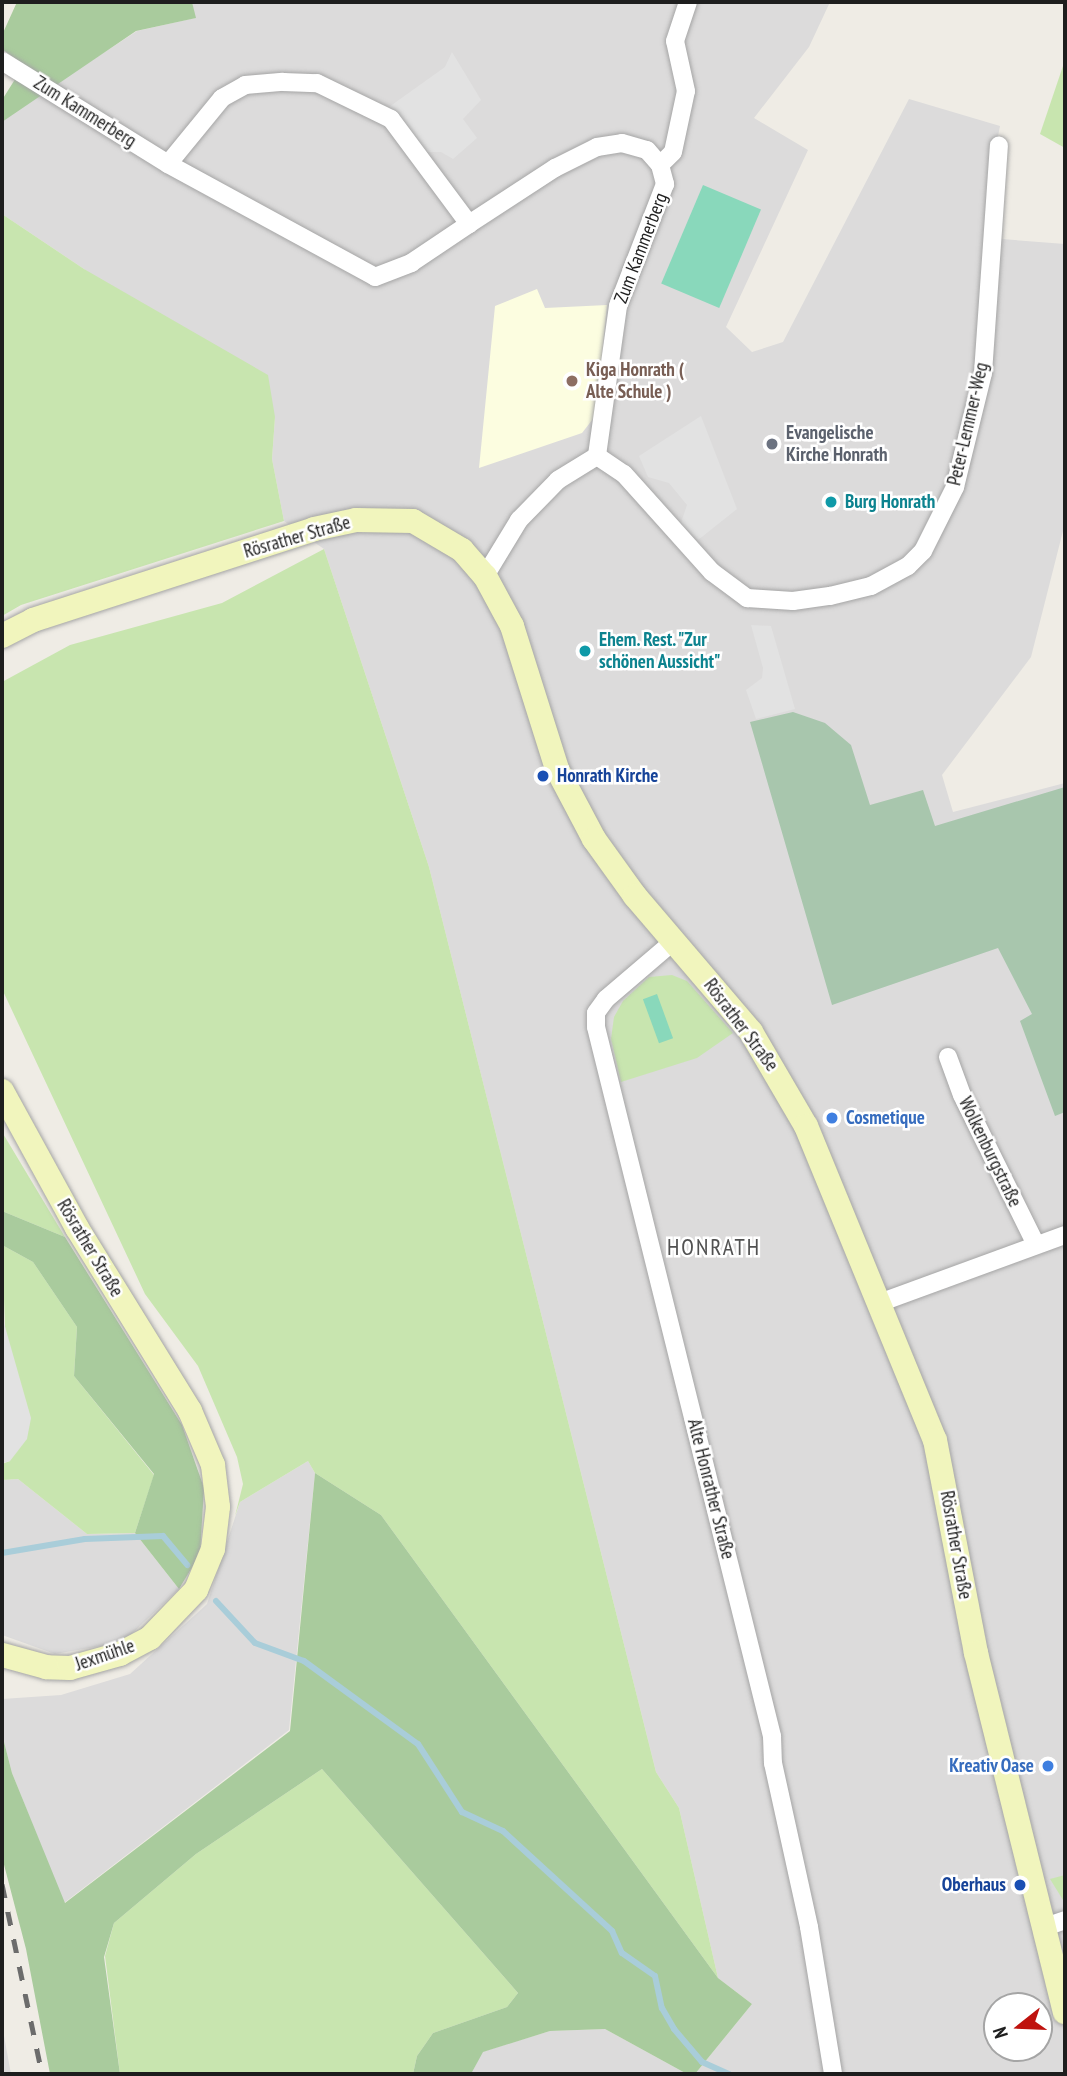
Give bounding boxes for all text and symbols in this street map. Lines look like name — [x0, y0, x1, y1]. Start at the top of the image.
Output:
street label: Zum Kammerberg — [30, 71, 140, 153]
street label: Zum Kammerberg — [609, 190, 673, 306]
place label: Kiga Honrath ( Alte Schule ) — [586, 359, 684, 403]
street label: Peter-Lemmer-Weg — [943, 360, 993, 488]
marker: Kiga Honrath ( Alte Schule ) — [564, 373, 580, 389]
place label: Evangelische Kirche Honrath — [786, 422, 887, 466]
marker: Evangelische Kirche Honrath — [764, 436, 780, 452]
place label: Burg Honrath — [845, 491, 935, 513]
marker: Burg Honrath — [823, 494, 839, 510]
street label: Rösrather Straße — [241, 511, 353, 563]
place label: Ehem. Rest. "Zur schönen Aussicht" — [599, 629, 721, 673]
marker: Ehem. Rest. "Zur schönen Aussicht" — [577, 643, 593, 659]
place label: Honrath Kirche — [557, 765, 658, 787]
marker: Honrath Kirche — [535, 768, 551, 784]
street label: Rösrather Straße — [699, 974, 783, 1076]
street label: Wolkenburgstraße — [954, 1093, 1026, 1211]
place label: Cosmetique — [846, 1107, 925, 1129]
marker: Cosmetique — [824, 1110, 840, 1126]
street label: Rösrather Straße — [52, 1195, 128, 1301]
district label: HONRATH — [668, 1233, 760, 1261]
street label: Alte Honrather Straße — [683, 1416, 739, 1562]
street label: Rösrather Straße — [935, 1489, 977, 1601]
street label: Jexmühle — [72, 1634, 138, 1676]
place label: Kreativ Oase — [948, 1755, 1034, 1777]
marker: Kreativ Oase — [1040, 1758, 1056, 1774]
place label: Oberhaus — [942, 1874, 1006, 1896]
marker: Oberhaus — [1012, 1877, 1028, 1893]
north arrow — [983, 1992, 1053, 2062]
text: N — [987, 2024, 1013, 2041]

